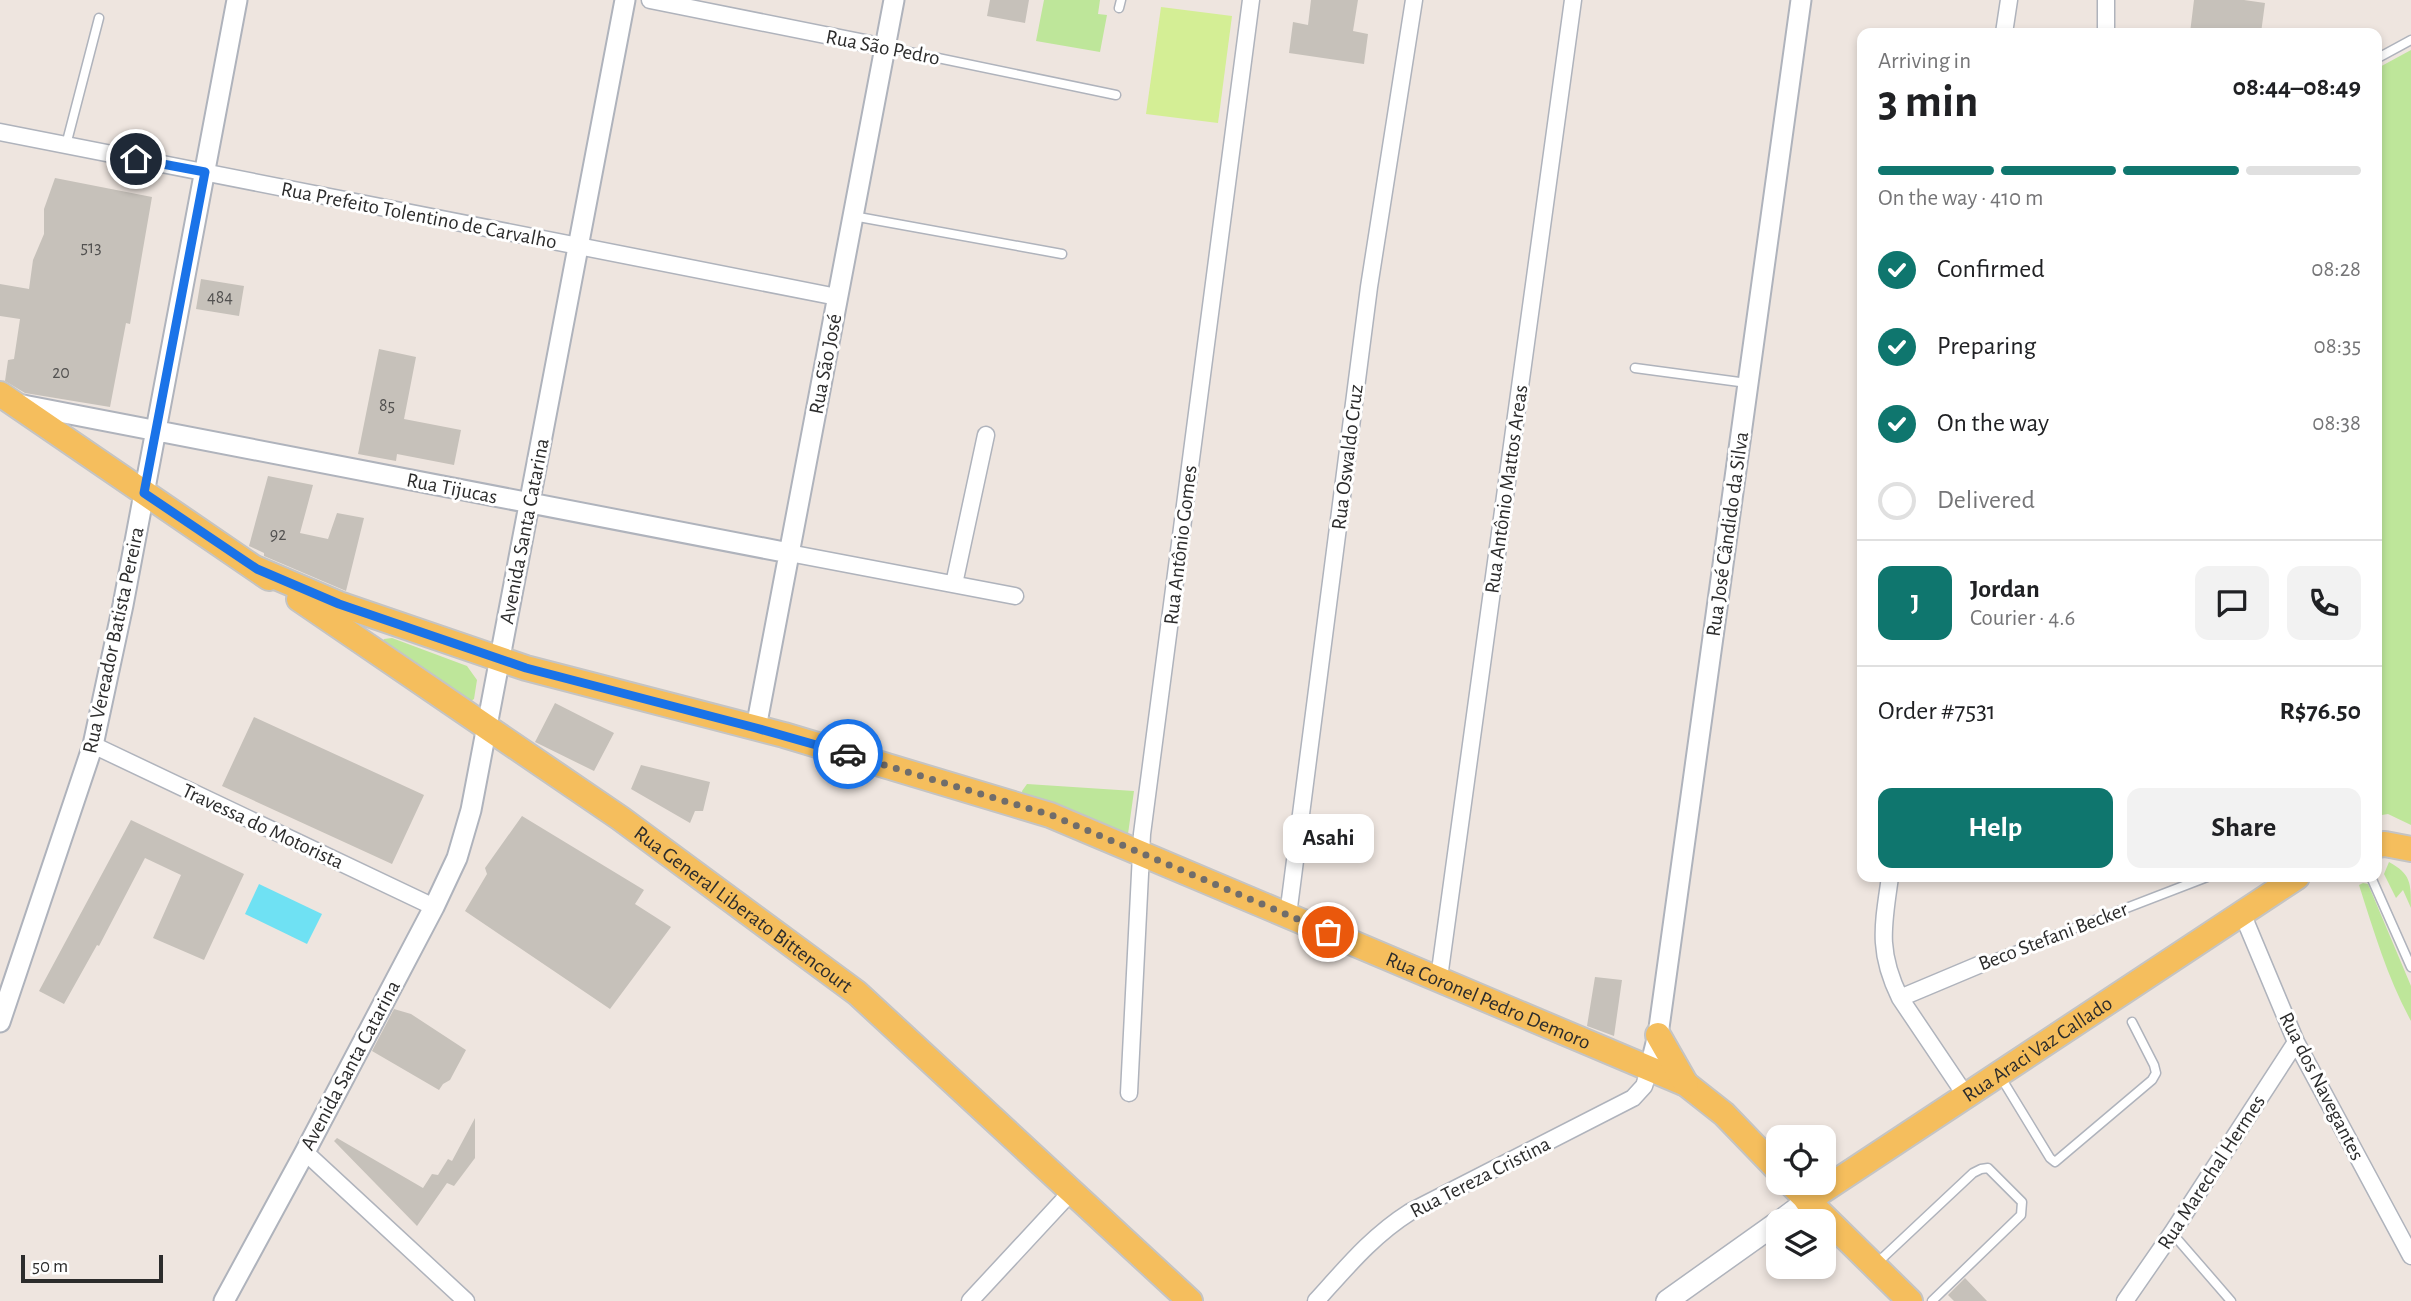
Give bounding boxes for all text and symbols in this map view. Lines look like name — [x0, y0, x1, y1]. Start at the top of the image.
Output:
street label: Rua São Pedro — [824, 26, 942, 69]
text: Arriving in — [1878, 50, 1971, 73]
text: 08:44–08:49 — [2233, 74, 2361, 100]
text: 3 min — [1878, 79, 1978, 125]
pin — [106, 129, 166, 189]
icon: home — [117, 140, 155, 178]
street label: Rua Prefeito Tolentino de Carvalho — [279, 178, 559, 253]
text: On the way · 410 m — [1878, 187, 2043, 210]
house number: 513 — [80, 239, 102, 257]
icon: check — [1878, 251, 1916, 289]
text: Confirmed — [1937, 256, 2045, 282]
text: 08:28 — [2311, 258, 2361, 281]
house number: 484 — [207, 289, 233, 307]
street label: Rua São José — [805, 312, 846, 416]
icon: check — [1878, 328, 1916, 366]
text: Preparing — [1937, 333, 2036, 359]
text: 08:35 — [2314, 335, 2361, 358]
house number: 20 — [52, 364, 70, 382]
street label: Rua Oswaldo Cruz — [1328, 383, 1367, 531]
street label: Rua Antônio Mattos Areas — [1481, 383, 1532, 595]
house number: 85 — [379, 397, 395, 415]
icon: check — [1878, 405, 1916, 443]
text: On the way — [1937, 410, 2049, 436]
text: 08:38 — [2312, 412, 2361, 435]
street label: Rua José Cândido da Silva — [1703, 430, 1752, 638]
street label: Avenida Santa Catarina — [496, 436, 553, 626]
street label: Rua Antônio Gomes — [1160, 464, 1201, 626]
street label: Rua Tijucas — [405, 469, 499, 508]
text: Delivered — [1937, 487, 2035, 513]
street label: Rua Vereador Batista Pereira — [79, 525, 148, 755]
house number: 92 — [270, 526, 286, 544]
button: chat — [2195, 566, 2269, 640]
button: phone — [2287, 566, 2361, 640]
text: Jordan — [1970, 576, 2040, 602]
text: J — [1911, 590, 1919, 616]
text: Courier · 4.6 — [1970, 607, 2075, 630]
text: Order #7531 — [1878, 698, 1996, 724]
text: R$76.50 — [2279, 698, 2361, 724]
courier — [813, 719, 883, 789]
icon: car — [829, 735, 867, 773]
street label: Travessa do Motorista — [179, 780, 347, 873]
button: Help — [1878, 788, 2113, 868]
button: Share — [2127, 788, 2361, 868]
callout: Asahi — [1282, 813, 1374, 862]
street label: Rua General Liberato Bittencourt — [630, 822, 856, 997]
text: Asahi — [1303, 827, 1354, 850]
street label: Beco Stefani Becker — [1976, 898, 2131, 975]
pin — [1298, 902, 1358, 962]
icon: bag — [1309, 913, 1347, 951]
street label: Rua Coronel Pedro Demoro — [1383, 948, 1594, 1053]
street label: Avenida Santa Catarina — [297, 977, 404, 1154]
street label: Rua Araci Vaz Callado — [1959, 992, 2116, 1106]
street label: Rua dos Navegantes — [2275, 1009, 2368, 1164]
street label: Rua Marechal Hermes — [2154, 1091, 2269, 1253]
map controls — [1766, 1125, 1836, 1279]
button: locate — [1766, 1125, 1836, 1195]
street label: Rua Tereza Cristina — [1407, 1133, 1554, 1222]
button: layers — [1766, 1209, 1836, 1279]
scale bar — [21, 1252, 163, 1284]
text: 50 m — [32, 1257, 68, 1276]

